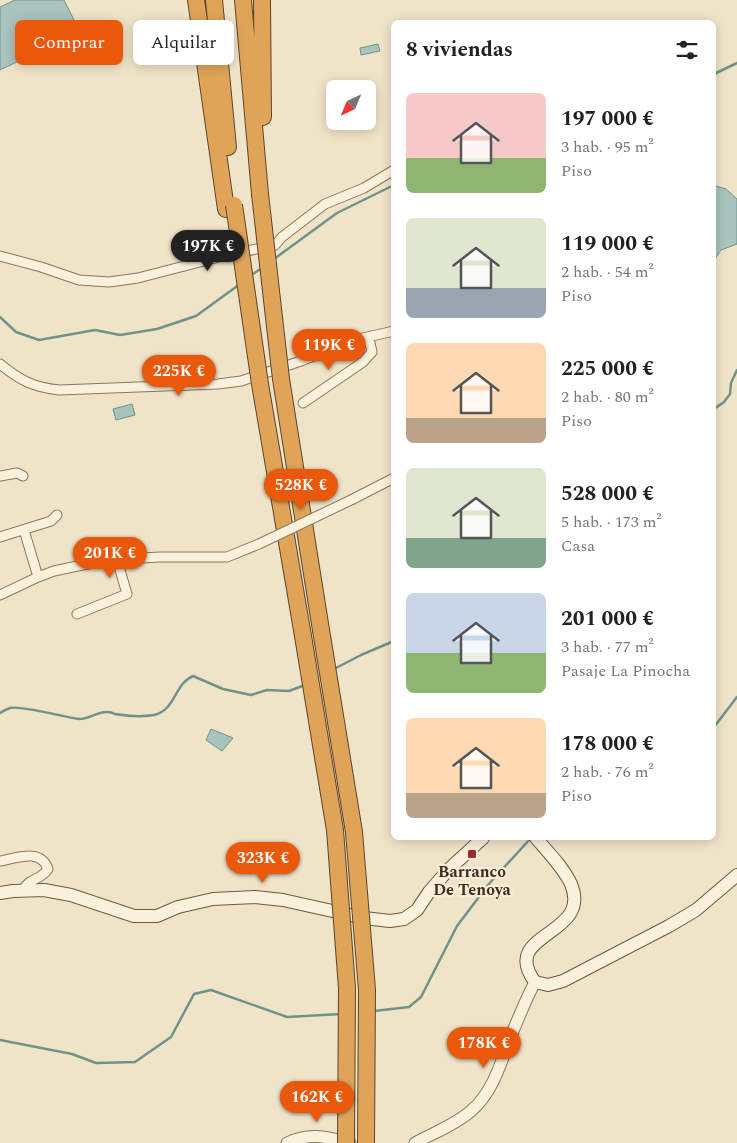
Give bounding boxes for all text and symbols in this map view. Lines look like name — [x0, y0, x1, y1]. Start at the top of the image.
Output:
chip: Comprar — [15, 20, 123, 65]
chip: Alquilar — [133, 20, 234, 65]
text: 8 viviendas — [406, 34, 513, 66]
icon: filters — [673, 36, 701, 64]
north arrow — [326, 80, 376, 130]
map controls — [326, 80, 376, 130]
text: 197 000 € — [561, 103, 654, 135]
icon: home — [446, 113, 506, 173]
text: 3 hab. · 95 m² — [561, 135, 654, 159]
text: Piso — [561, 159, 592, 183]
text: 119 000 € — [561, 228, 654, 260]
pin: 197K € — [167, 230, 249, 272]
text: 197K € — [182, 234, 234, 258]
icon: home — [446, 238, 506, 298]
text: 2 hab. · 54 m² — [561, 260, 654, 284]
text: Piso — [561, 284, 592, 308]
pin: 119K € — [288, 328, 370, 371]
text: 119K € — [303, 333, 355, 357]
text: 225 000 € — [561, 353, 654, 385]
pin: 225K € — [138, 354, 220, 397]
text: 225K € — [153, 359, 205, 383]
icon: home — [446, 363, 506, 423]
text: 2 hab. · 80 m² — [561, 385, 654, 409]
text: Piso — [561, 409, 592, 433]
pin: 528K € — [260, 468, 342, 511]
text: 528K € — [275, 473, 327, 497]
text: 528 000 € — [561, 478, 654, 510]
icon: home — [446, 488, 506, 548]
text: 5 hab. · 173 m² — [561, 510, 662, 534]
text: Casa — [561, 534, 595, 558]
pin: 201K € — [69, 536, 151, 579]
text: 201K € — [84, 541, 136, 565]
text: 201 000 € — [561, 603, 654, 635]
icon: home — [446, 613, 506, 673]
text: 3 hab. · 77 m² — [561, 635, 654, 659]
text: Pasaje La Pinocha — [561, 659, 690, 683]
text: 178 000 € — [561, 728, 654, 760]
icon: home — [446, 738, 506, 798]
text: 2 hab. · 76 m² — [561, 760, 654, 784]
text: Piso — [561, 784, 592, 808]
pin: 323K € — [222, 842, 304, 884]
text: 323K € — [237, 846, 289, 870]
marker: Barranco De Tenoya — [466, 848, 478, 860]
place label: Barranco De Tenoya — [433, 860, 512, 902]
pin: 178K € — [443, 1026, 525, 1069]
text: 178K € — [458, 1031, 510, 1055]
pin: 162K € — [276, 1080, 358, 1123]
text: 162K € — [291, 1085, 343, 1109]

